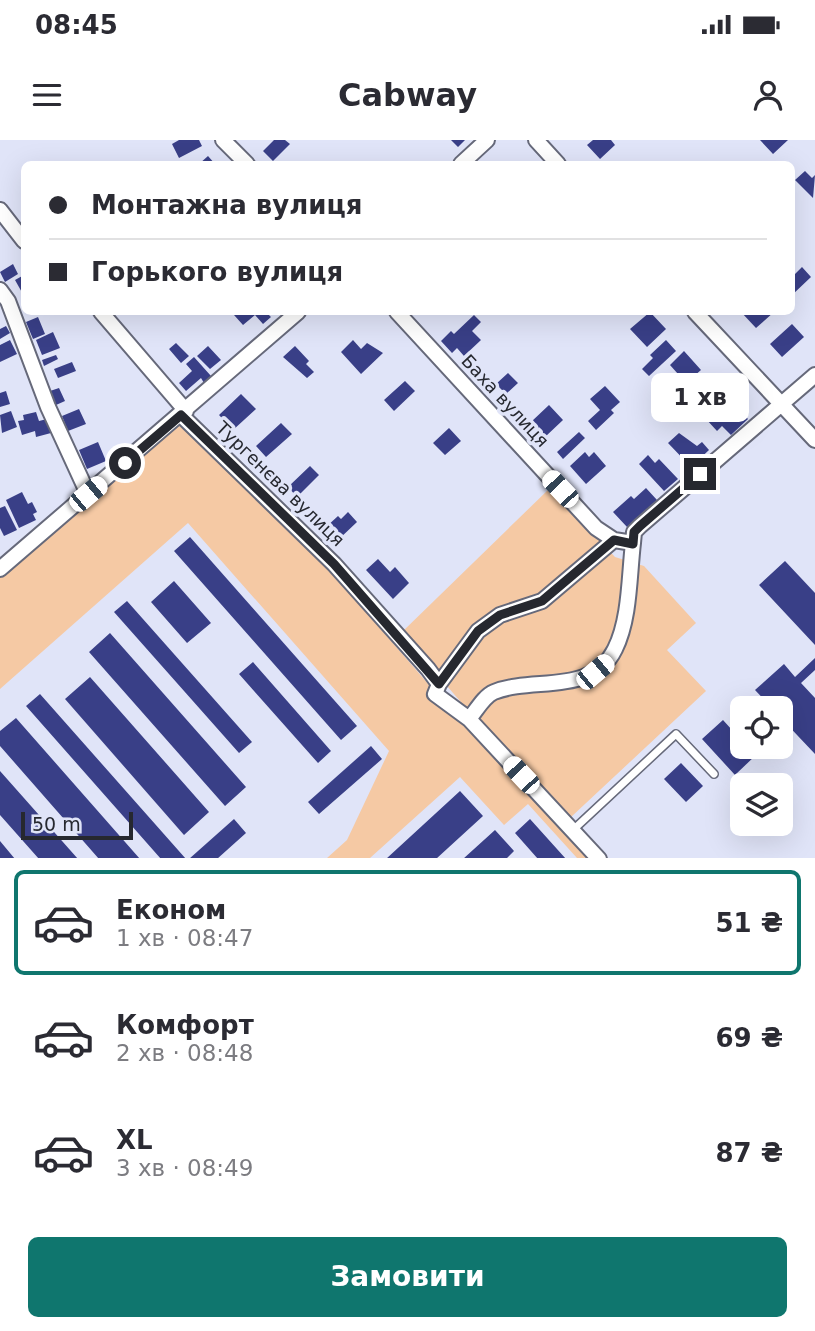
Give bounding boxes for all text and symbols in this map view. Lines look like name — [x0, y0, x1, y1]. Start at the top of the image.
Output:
text: 08:45 — [35, 10, 118, 40]
icon: menu — [28, 76, 66, 114]
text: Cabway — [338, 76, 477, 114]
icon: person — [749, 76, 787, 114]
text: Монтажна вулиця — [91, 190, 362, 220]
text: Горького вулиця — [91, 257, 343, 287]
street label: Баха вулиця — [457, 350, 553, 451]
callout: 1 хв — [651, 372, 749, 422]
text: 1 хв — [673, 384, 727, 410]
street label: Тургенєва вулиця — [211, 416, 349, 550]
route start — [109, 447, 141, 479]
route end — [684, 458, 716, 490]
car — [538, 466, 583, 512]
car — [66, 472, 111, 516]
car — [573, 650, 618, 694]
map controls — [730, 696, 793, 836]
button: locate — [730, 696, 793, 759]
car — [499, 752, 544, 798]
button: layers — [730, 773, 793, 836]
scale bar — [21, 810, 133, 841]
text: 50 m — [32, 813, 81, 835]
icon: car — [32, 891, 95, 954]
text: Економ — [116, 895, 226, 925]
text: 51 ₴ — [715, 908, 783, 938]
text: 1 хв · 08:47 — [116, 925, 253, 951]
icon: car — [32, 1006, 95, 1069]
text: Комфорт — [116, 1010, 254, 1040]
text: 69 ₴ — [715, 1023, 783, 1053]
text: 2 хв · 08:48 — [116, 1040, 253, 1066]
icon: car — [32, 1121, 95, 1184]
text: XL — [116, 1125, 153, 1155]
text: 87 ₴ — [715, 1138, 783, 1168]
text: 3 хв · 08:49 — [116, 1155, 253, 1181]
button: Замовити — [28, 1237, 787, 1317]

